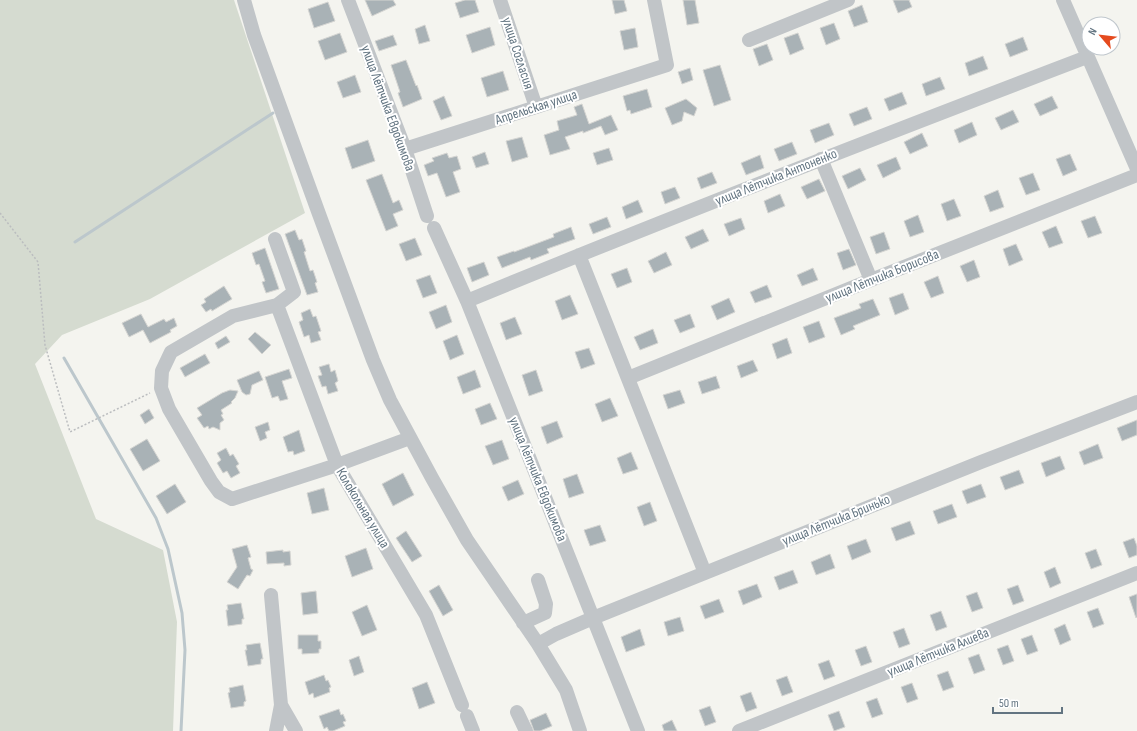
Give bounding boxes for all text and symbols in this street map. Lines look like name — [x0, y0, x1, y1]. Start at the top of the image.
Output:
street label: улица Согласия — [498, 15, 538, 91]
north arrow — [1081, 16, 1121, 56]
text: N — [1085, 26, 1100, 37]
street label: улица Лётчика Евдокимова — [357, 43, 419, 173]
street label: Апрельская улица — [492, 86, 579, 129]
street label: улица Лётчика Антоненко — [713, 145, 840, 209]
street label: улица Лётчика Борисова — [823, 246, 941, 306]
street label: улица Лётчика Евдокимова — [505, 414, 571, 544]
street label: Колокольная улица — [332, 465, 394, 551]
street label: улица Лётчика Бринько — [780, 491, 893, 549]
street label: улица Лётчика Алиева — [885, 624, 991, 680]
scale bar — [993, 689, 1062, 715]
text: 50 m — [999, 696, 1019, 711]

